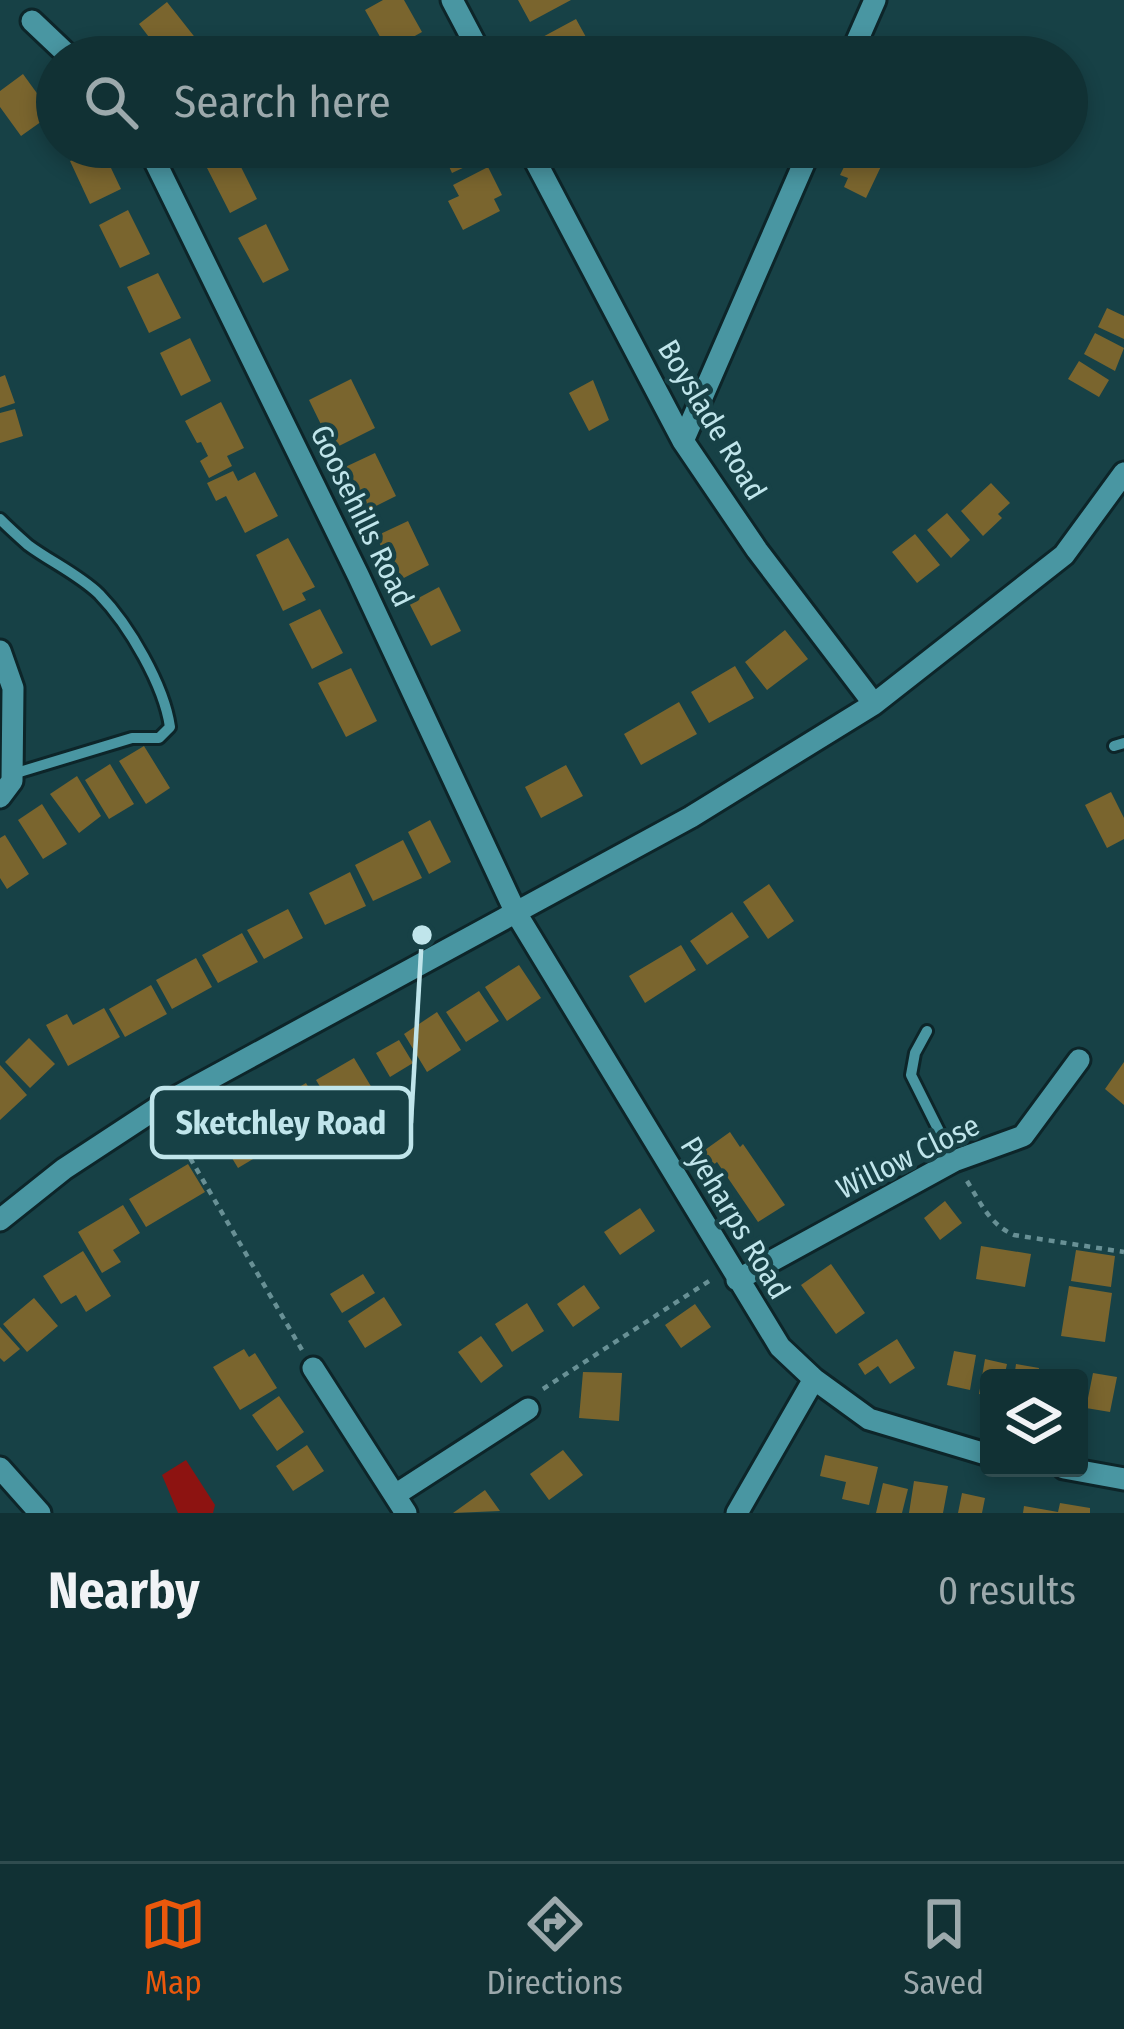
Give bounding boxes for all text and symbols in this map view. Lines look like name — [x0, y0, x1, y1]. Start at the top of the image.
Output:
search box — [36, 36, 1088, 168]
icon: search — [78, 69, 144, 135]
text: Search here — [174, 75, 391, 129]
street label: Boyslade Road — [650, 333, 774, 507]
street label: Goosehills Road — [303, 419, 421, 613]
callout: Sketchley Road — [152, 1088, 411, 1157]
text: Sketchley Road — [176, 1103, 386, 1143]
street label: Willow Close — [831, 1107, 985, 1207]
street label: Pyeharps Road — [673, 1130, 797, 1306]
map controls — [980, 1369, 1088, 1477]
button: layers — [980, 1369, 1088, 1477]
text: Nearby — [48, 1560, 200, 1622]
text: 0 results — [938, 1568, 1076, 1614]
tab: Map — [140, 1891, 206, 2003]
tab: Directions — [486, 1891, 623, 2003]
tab: Saved — [903, 1891, 984, 2003]

